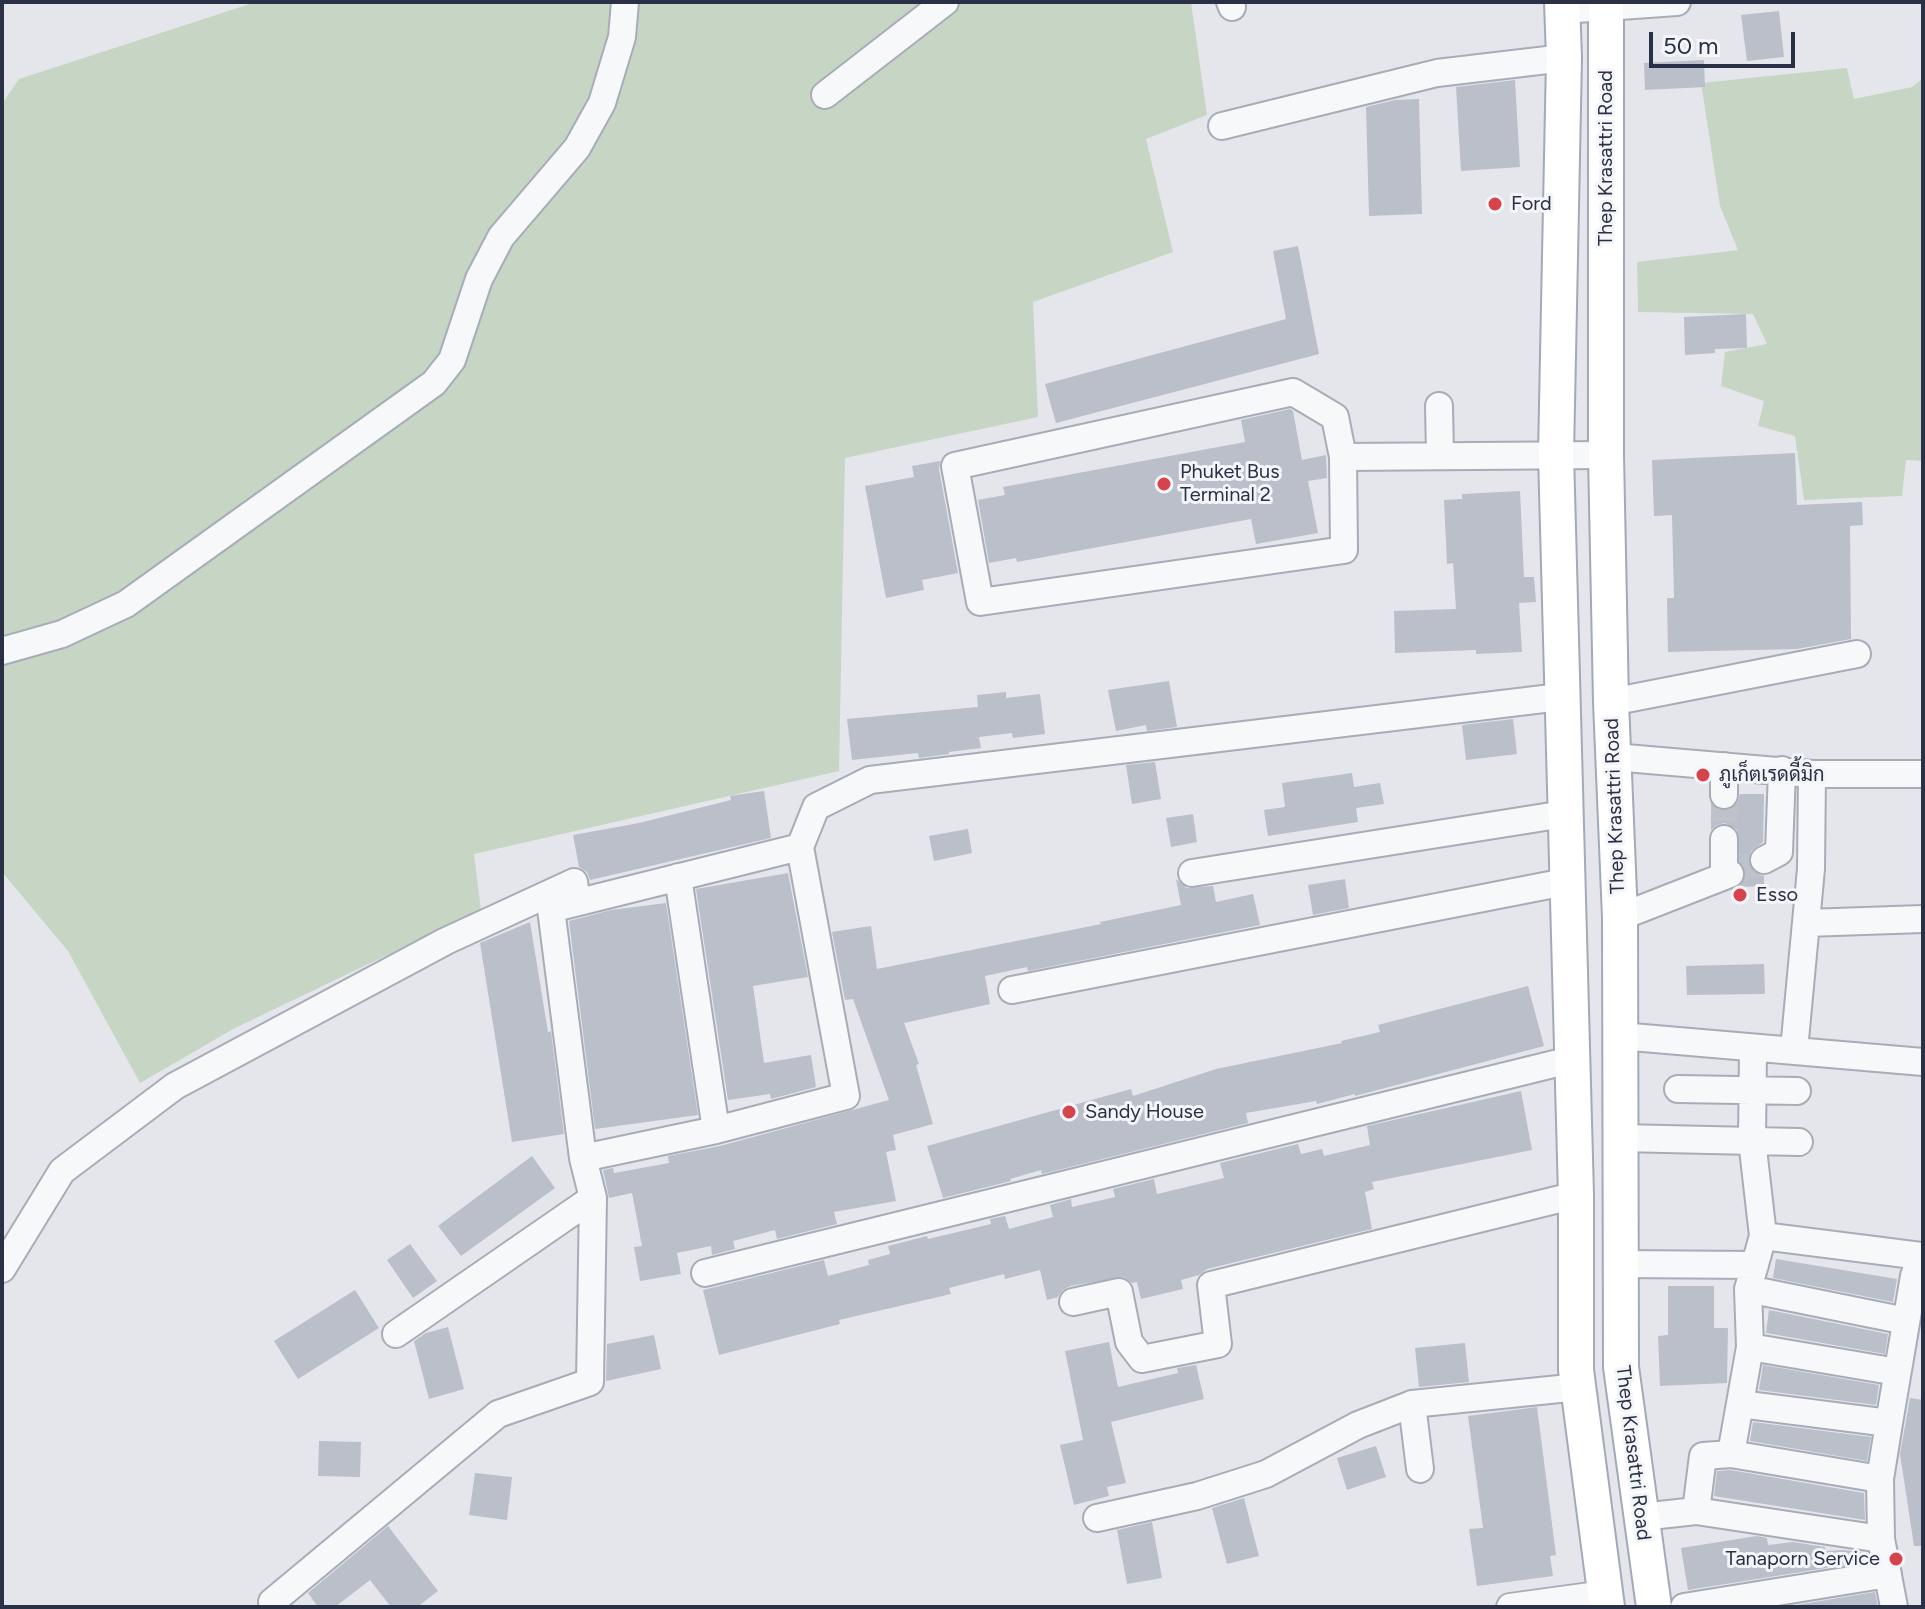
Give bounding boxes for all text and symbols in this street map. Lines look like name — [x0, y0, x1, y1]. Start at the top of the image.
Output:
scale bar — [1653, 16, 1799, 66]
text: 50 m — [1663, 31, 1719, 60]
street label: Thep Krasattri Road — [1594, 70, 1618, 246]
place label: Ford — [1511, 192, 1552, 216]
marker: Ford — [1486, 195, 1504, 213]
place label: Phuket Bus Terminal 2 — [1180, 460, 1280, 507]
marker: Phuket Bus Terminal 2 — [1155, 475, 1173, 493]
street label: Thep Krasattri Road — [1600, 718, 1630, 894]
place label: ภูเก็ตเรดดี้มิก — [1719, 763, 1825, 787]
marker: ภูเก็ตเรดดี้มิก — [1694, 766, 1712, 784]
place label: Esso — [1756, 883, 1798, 907]
marker: Esso — [1731, 886, 1749, 904]
place label: Sandy House — [1085, 1100, 1204, 1124]
marker: Sandy House — [1060, 1103, 1078, 1121]
street label: Thep Krasattri Road — [1610, 1364, 1656, 1542]
place label: Tanaporn Service — [1726, 1547, 1880, 1571]
marker: Tanaporn Service — [1887, 1550, 1905, 1568]

